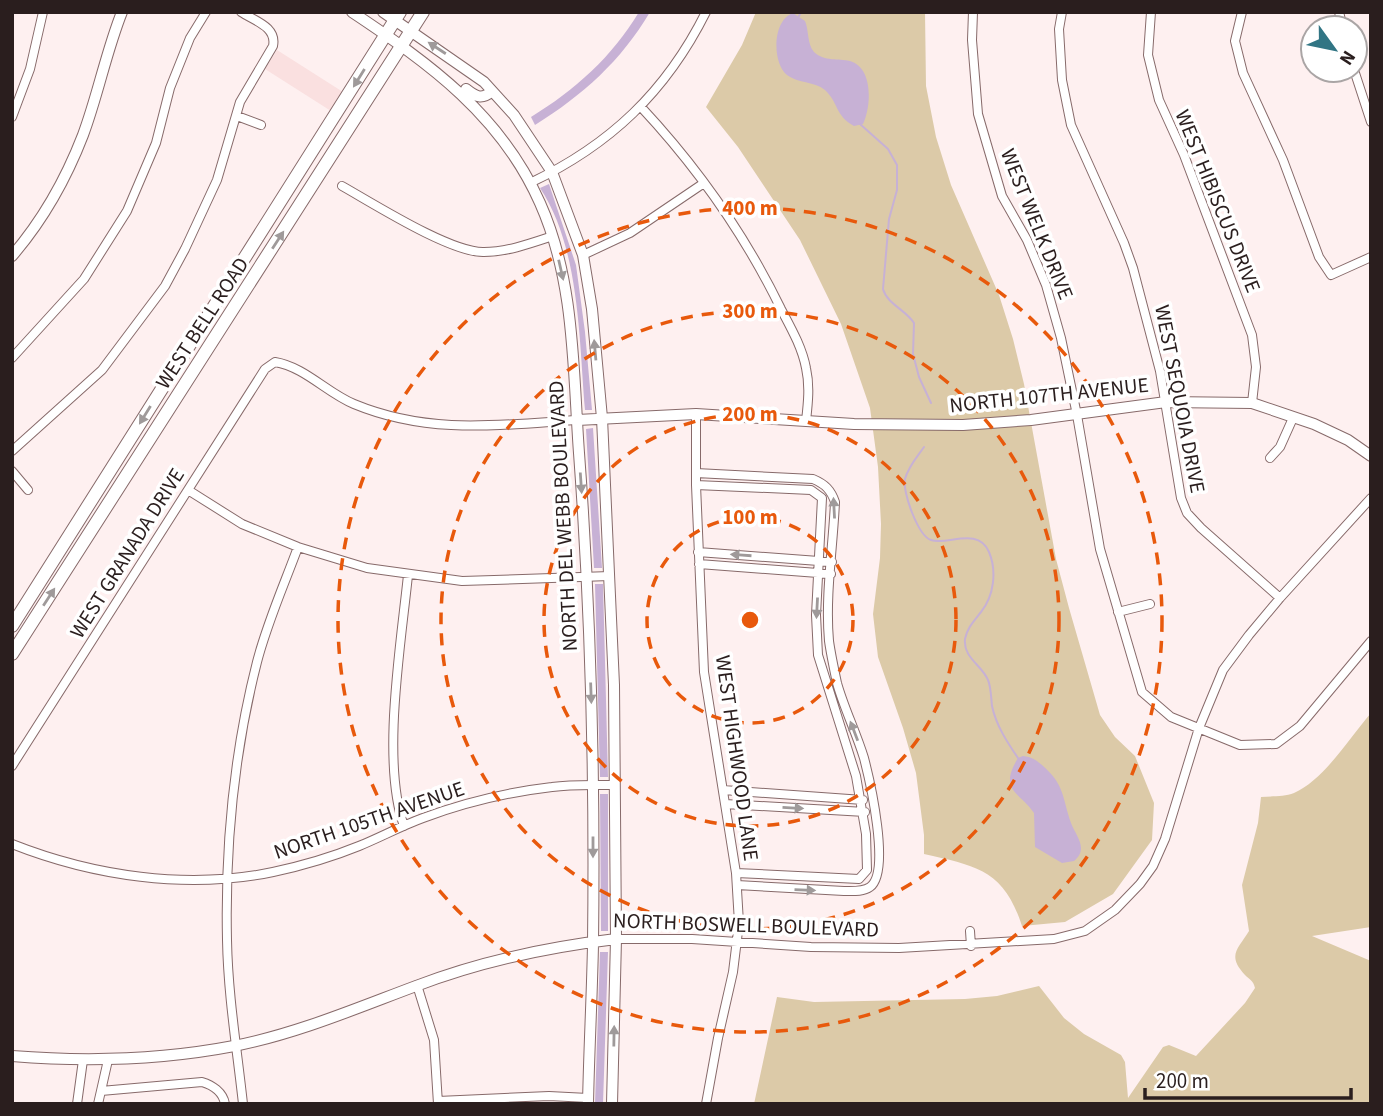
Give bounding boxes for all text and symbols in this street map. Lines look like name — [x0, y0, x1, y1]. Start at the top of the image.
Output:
north arrow — [1299, 14, 1369, 84]
one-way arrow — [427, 42, 447, 55]
text: N — [1332, 45, 1362, 70]
one-way arrow — [352, 68, 365, 87]
street label: WEST HIBISCUS DRIVE — [1168, 105, 1268, 297]
street label: WEST WELK DRIVE — [993, 144, 1081, 304]
text: 400 m — [722, 193, 778, 223]
one-way arrow — [271, 231, 284, 250]
street label: WEST BELL ROAD — [148, 251, 256, 395]
one-way arrow — [556, 259, 567, 281]
text: 300 m — [722, 296, 778, 326]
street label: WEST SEQUOIA DRIVE — [1147, 302, 1213, 496]
one-way arrow — [589, 339, 600, 361]
street label: NORTH 107TH AVENUE — [948, 370, 1150, 420]
street label: NORTH DEL WEBB BOULEVARD — [541, 380, 585, 652]
text: 200 m — [722, 399, 778, 429]
one-way arrow — [139, 405, 152, 425]
street label: WEST GRANADA DRIVE — [62, 462, 192, 644]
one-way arrow — [576, 472, 587, 494]
one-way arrow — [828, 497, 839, 519]
text: 100 m — [722, 502, 778, 532]
one-way arrow — [730, 549, 752, 560]
one-way arrow — [42, 588, 56, 606]
one-way arrow — [811, 598, 822, 620]
centre of rings — [738, 608, 762, 632]
street label: WEST HIGHWOOD LANE — [708, 653, 766, 863]
one-way arrow — [585, 682, 597, 704]
one-way arrow — [848, 720, 859, 741]
street label: NORTH 105TH AVENUE — [270, 773, 468, 867]
one-way arrow — [782, 803, 804, 814]
one-way arrow — [587, 837, 599, 859]
one-way arrow — [794, 884, 816, 895]
street label: NORTH BOSWELL BOULEVARD — [613, 905, 879, 945]
one-way arrow — [608, 1024, 620, 1046]
scale bar — [1145, 1056, 1352, 1100]
text: 200 m — [1156, 1066, 1209, 1096]

